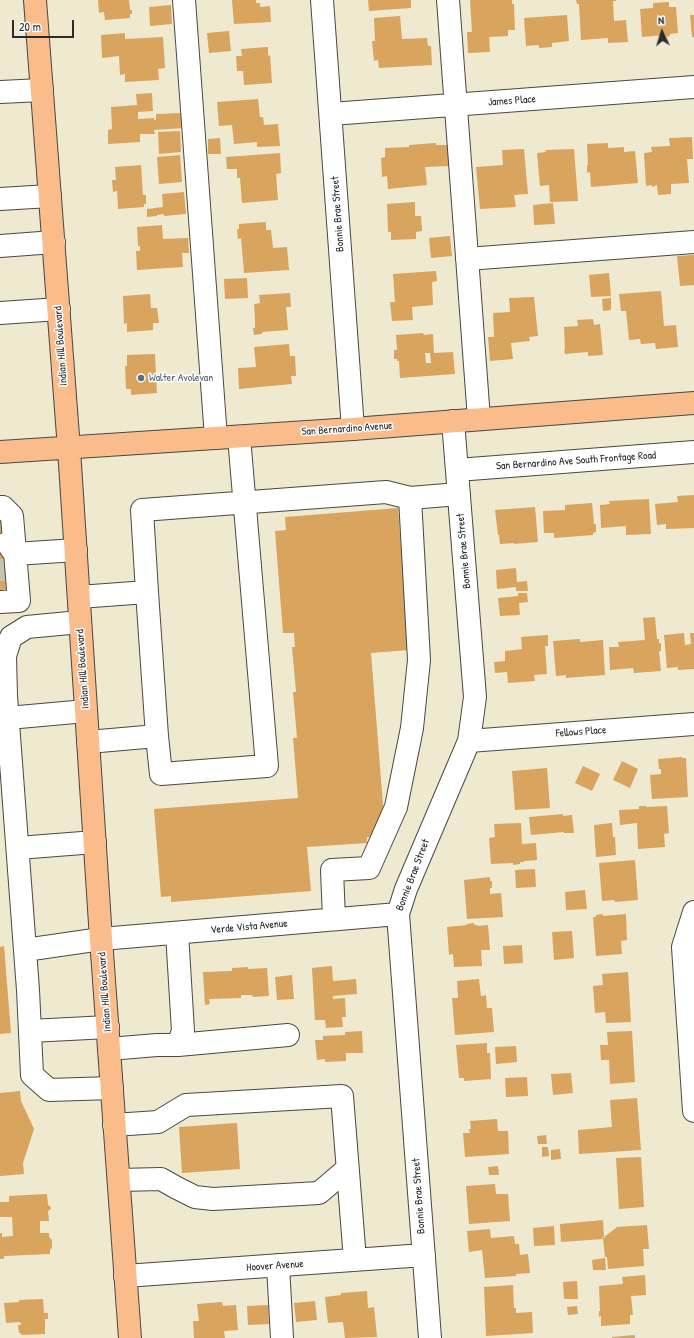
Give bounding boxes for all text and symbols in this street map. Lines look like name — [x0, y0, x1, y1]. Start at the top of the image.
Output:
scale bar — [14, 12, 76, 38]
north arrow — [642, 12, 682, 52]
text: N — [658, 13, 665, 27]
text: 20 m — [19, 18, 41, 35]
street label: James Place — [488, 93, 536, 109]
street label: Bonnie Brae Street — [329, 176, 347, 252]
street label: Indian Hill Boulevard — [52, 306, 70, 386]
place label: Walter Avolevan — [149, 371, 213, 385]
marker: Walter Avolevan — [136, 373, 146, 383]
street label: San Bernardino Avenue — [301, 419, 393, 439]
street label: San Bernardino Ave South Frontage Road — [496, 449, 656, 473]
street label: Bonnie Brae Street — [454, 513, 474, 589]
street label: Indian Hill Boulevard — [74, 629, 92, 709]
street label: Fellows Place — [555, 724, 607, 740]
street label: Bonnie Brae Street — [393, 837, 433, 913]
street label: Verde Vista Avenue — [210, 917, 288, 937]
street label: Indian Hill Boulevard — [96, 952, 114, 1032]
street label: Bonnie Brae Street — [410, 1158, 428, 1234]
street label: Hoover Avenue — [246, 1257, 304, 1275]

